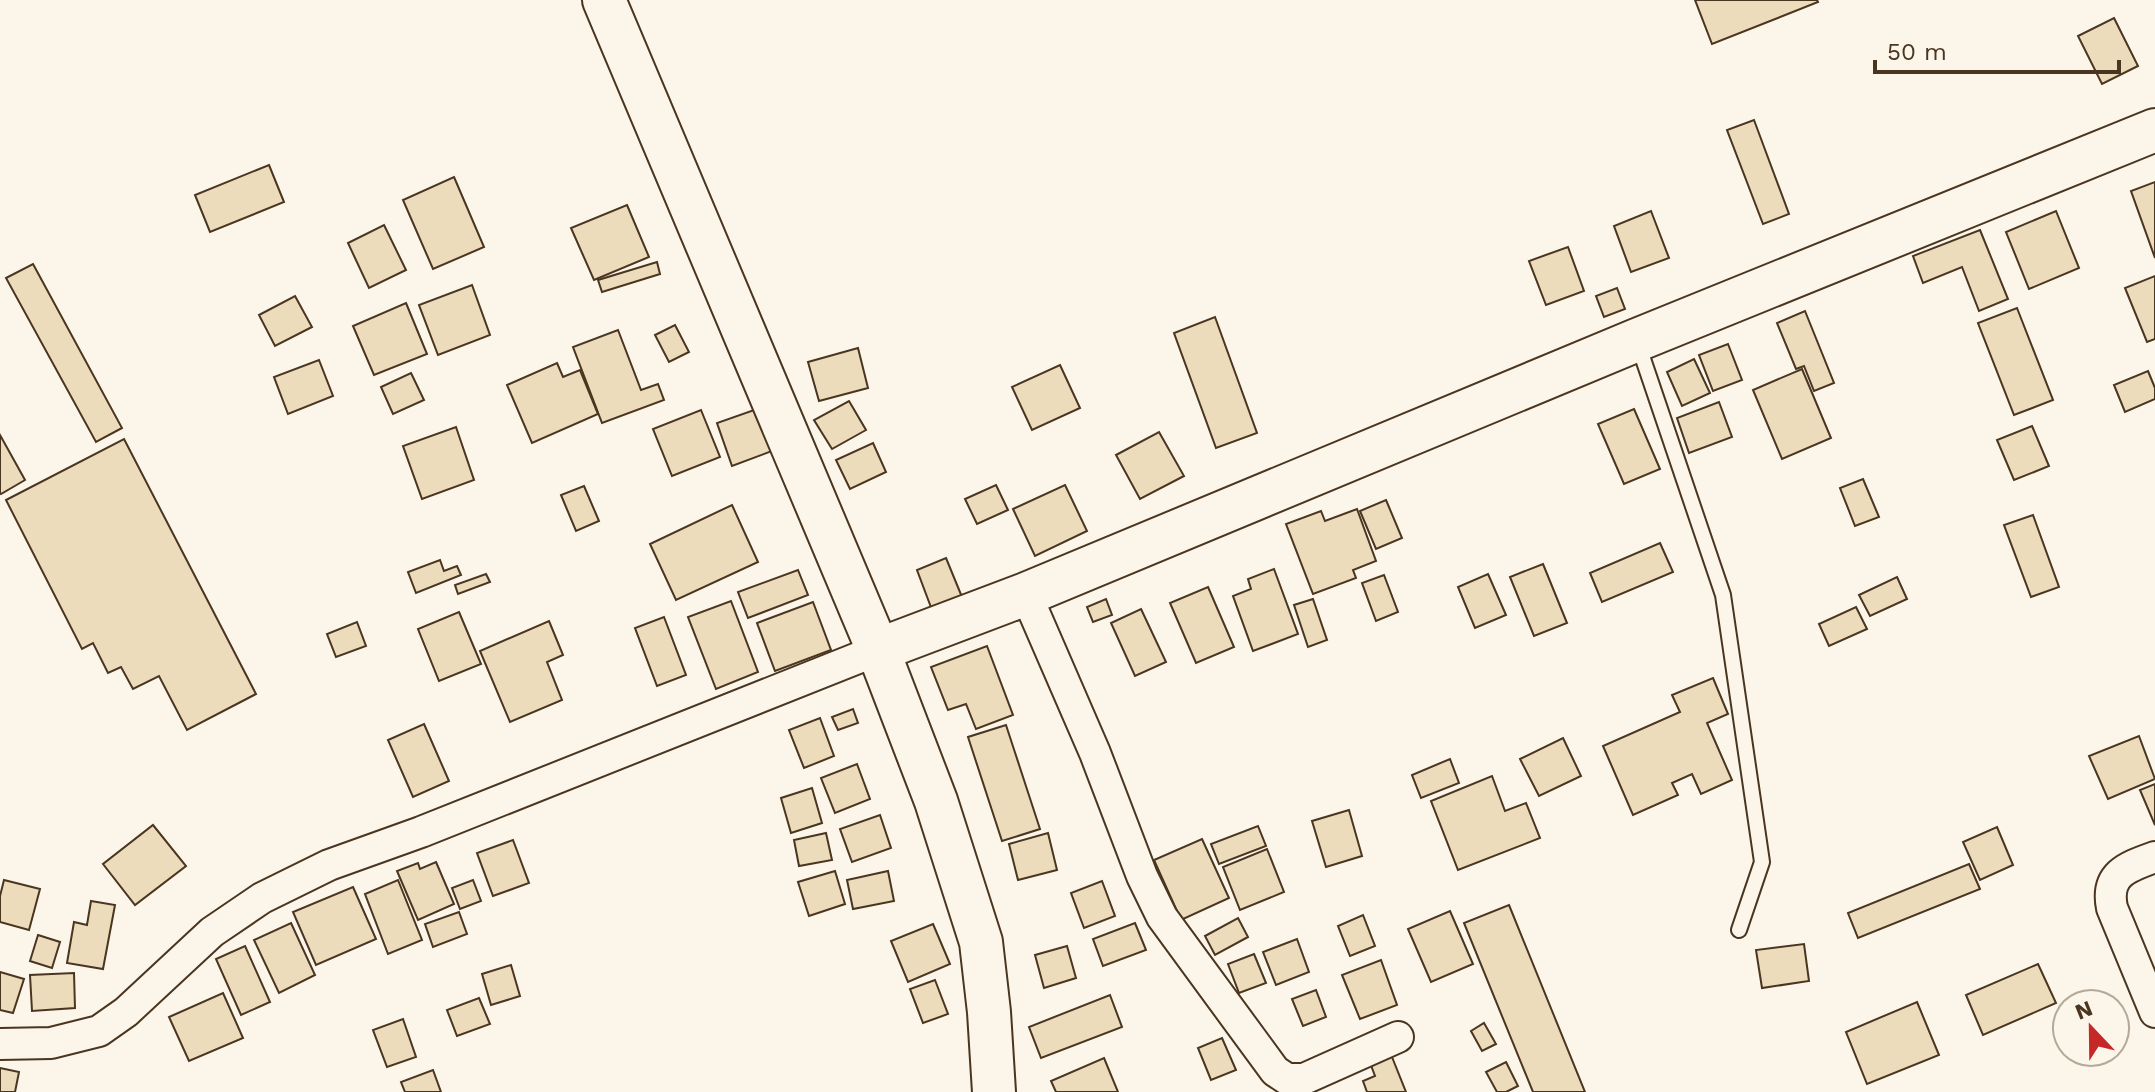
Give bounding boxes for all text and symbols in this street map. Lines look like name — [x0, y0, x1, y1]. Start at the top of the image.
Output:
scale bar — [1875, 24, 2119, 74]
text: 50 m — [1887, 38, 1947, 66]
north arrow — [2051, 988, 2131, 1068]
text: N — [2071, 995, 2096, 1025]

